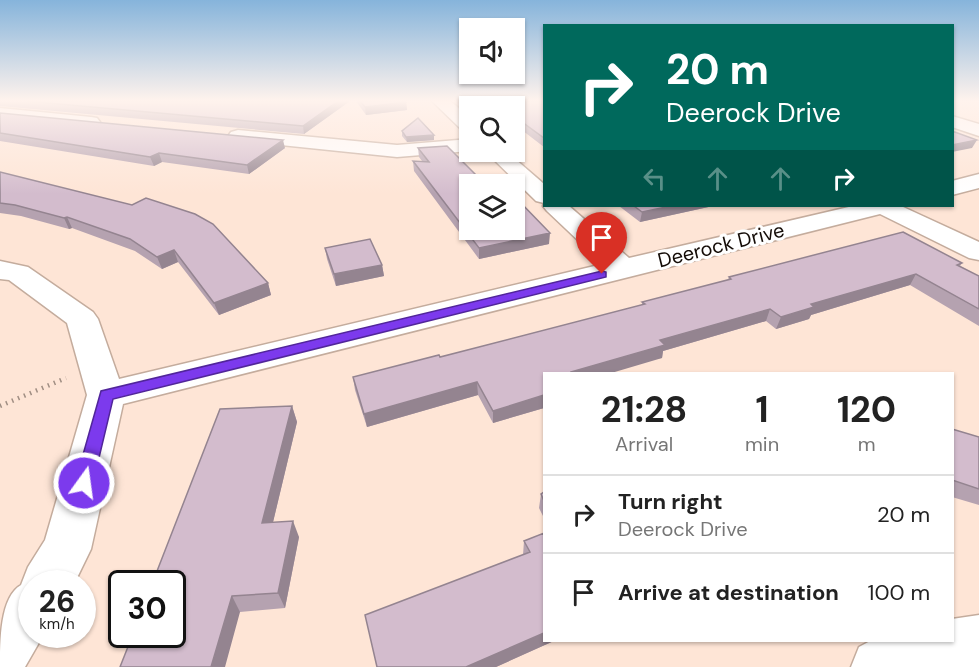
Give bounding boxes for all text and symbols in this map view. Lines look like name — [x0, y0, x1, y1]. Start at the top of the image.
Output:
map controls — [459, 18, 525, 240]
button: sound — [459, 18, 525, 84]
text: 20 m — [666, 42, 769, 97]
icon: right — [567, 48, 645, 126]
text: Deerock Drive — [666, 95, 841, 130]
button: search — [459, 96, 525, 162]
icon: left — [638, 162, 671, 195]
icon: ahead — [701, 162, 734, 195]
icon: ahead — [764, 162, 797, 195]
icon: right — [827, 162, 860, 195]
button: layers — [459, 174, 525, 240]
pin — [576, 212, 627, 274]
street label: Deerock Drive — [655, 217, 787, 273]
icon: arrive — [585, 221, 618, 254]
text: 21:28 — [601, 386, 687, 433]
text: 1 — [756, 386, 769, 433]
text: 120 — [837, 386, 896, 433]
text: Arrival — [615, 431, 673, 457]
text: min — [745, 431, 779, 457]
text: m — [858, 431, 875, 457]
position arrow — [52, 451, 116, 515]
text: Turn right — [618, 487, 723, 516]
icon: right — [567, 498, 600, 531]
text: 20 m — [877, 500, 930, 529]
text: Deerock Drive — [618, 516, 748, 542]
speed limit sign: 30 — [108, 570, 186, 648]
icon: arrive — [567, 576, 600, 609]
text: Arrive at destination — [618, 578, 839, 607]
text: 100 m — [868, 578, 930, 607]
text: 26 — [39, 582, 75, 621]
text: km/h — [39, 614, 75, 634]

